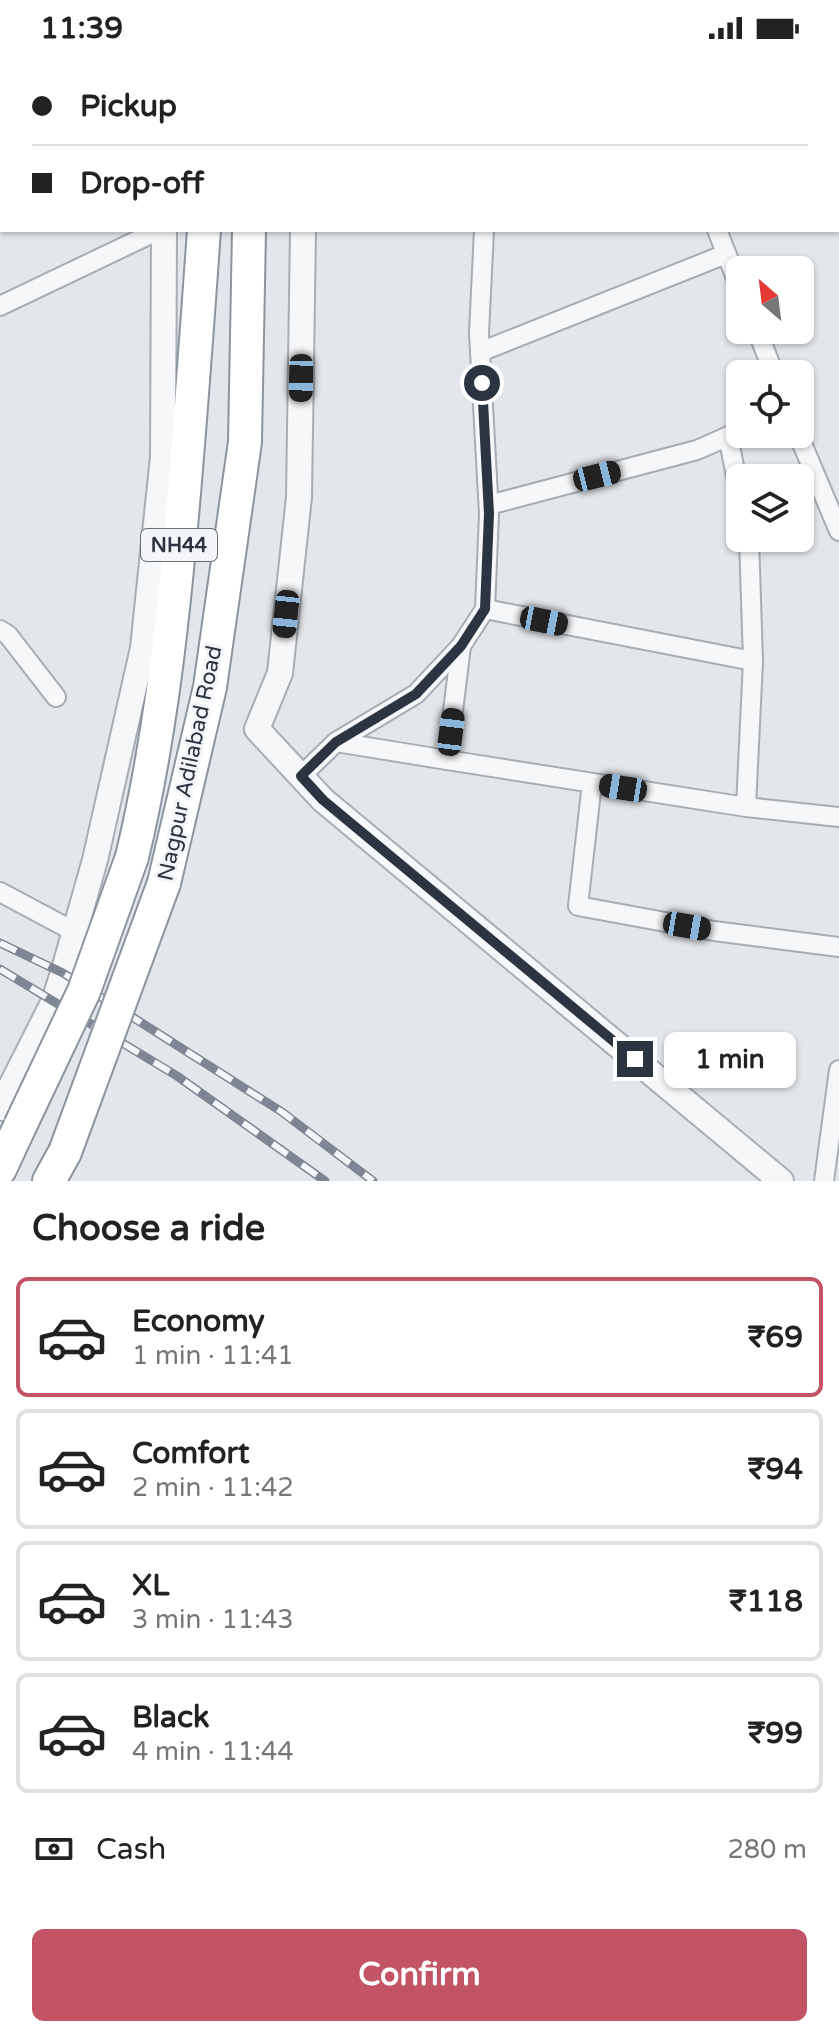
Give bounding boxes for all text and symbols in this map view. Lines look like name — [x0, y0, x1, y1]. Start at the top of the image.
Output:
text: 11:39 — [40, 10, 123, 47]
text: Pickup — [80, 88, 177, 125]
text: Drop-off — [80, 165, 204, 202]
north arrow — [726, 256, 814, 344]
map controls — [726, 256, 814, 552]
car — [289, 354, 313, 402]
button: locate — [726, 360, 814, 448]
route start — [464, 365, 500, 401]
car — [571, 459, 623, 493]
button: layers — [726, 464, 814, 552]
road number: NH44 — [141, 529, 217, 561]
car — [272, 589, 300, 639]
car — [518, 605, 570, 637]
street label: Nagpur Adilabad Road — [152, 643, 228, 883]
car — [436, 707, 466, 757]
car — [597, 772, 649, 804]
car — [661, 910, 713, 942]
callout: 1 min — [663, 1031, 795, 1087]
route end — [617, 1041, 653, 1077]
text: 1 min — [695, 1044, 765, 1075]
text: Choose a ride — [32, 1207, 265, 1250]
icon: car — [36, 1301, 108, 1373]
text: Economy — [132, 1303, 265, 1340]
text: ₹69 — [748, 1319, 803, 1356]
text: 1 min · 11:41 — [132, 1340, 294, 1371]
icon: car — [36, 1433, 108, 1505]
text: Comfort — [132, 1435, 250, 1472]
text: ₹94 — [748, 1451, 803, 1488]
text: 2 min · 11:42 — [132, 1472, 294, 1503]
icon: car — [36, 1565, 108, 1637]
text: XL — [132, 1567, 169, 1604]
text: ₹118 — [729, 1583, 803, 1620]
text: 3 min · 11:43 — [132, 1604, 294, 1635]
icon: car — [36, 1697, 108, 1769]
text: Black — [132, 1699, 209, 1736]
text: ₹99 — [748, 1715, 803, 1752]
text: 4 min · 11:44 — [132, 1736, 294, 1767]
icon: cash — [32, 1827, 76, 1871]
text: Cash — [96, 1831, 166, 1868]
text: 280 m — [727, 1834, 807, 1865]
button: Confirm — [32, 1929, 807, 2021]

